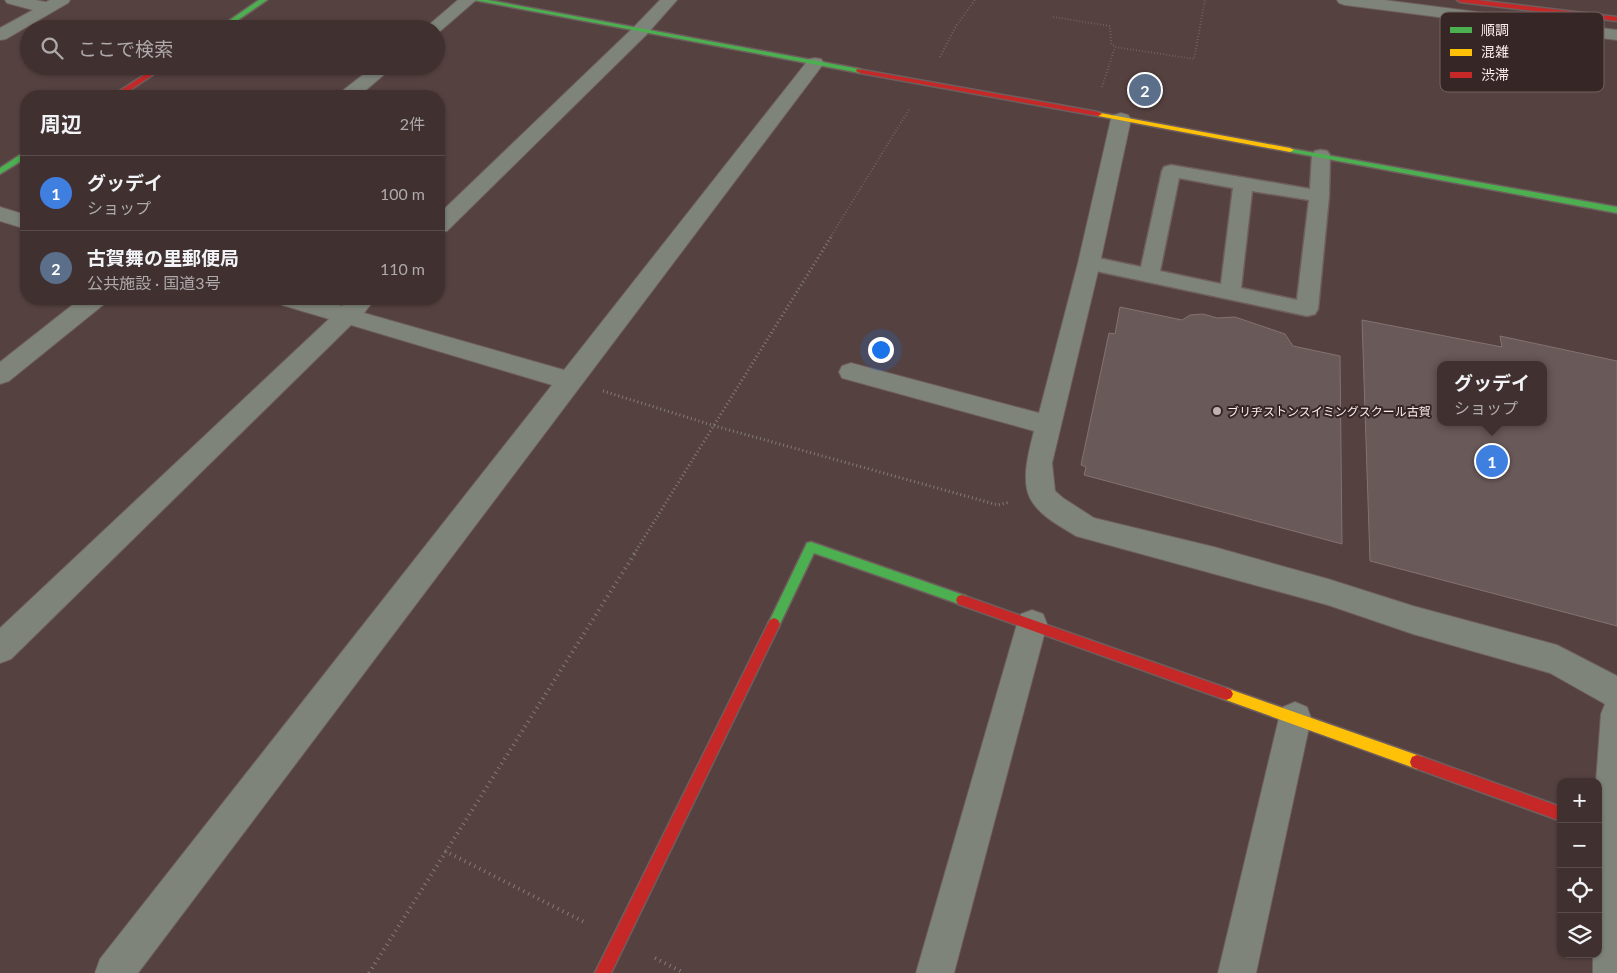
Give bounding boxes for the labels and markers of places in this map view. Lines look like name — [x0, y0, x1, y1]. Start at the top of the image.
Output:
pin: 2 — [1129, 71, 1161, 109]
place label: ブリヂストンスイミングスクール古賀 — [1227, 404, 1431, 419]
marker: ブリヂストンスイミングスクール古賀 — [1211, 405, 1223, 417]
pin: 1 — [1476, 442, 1508, 480]

